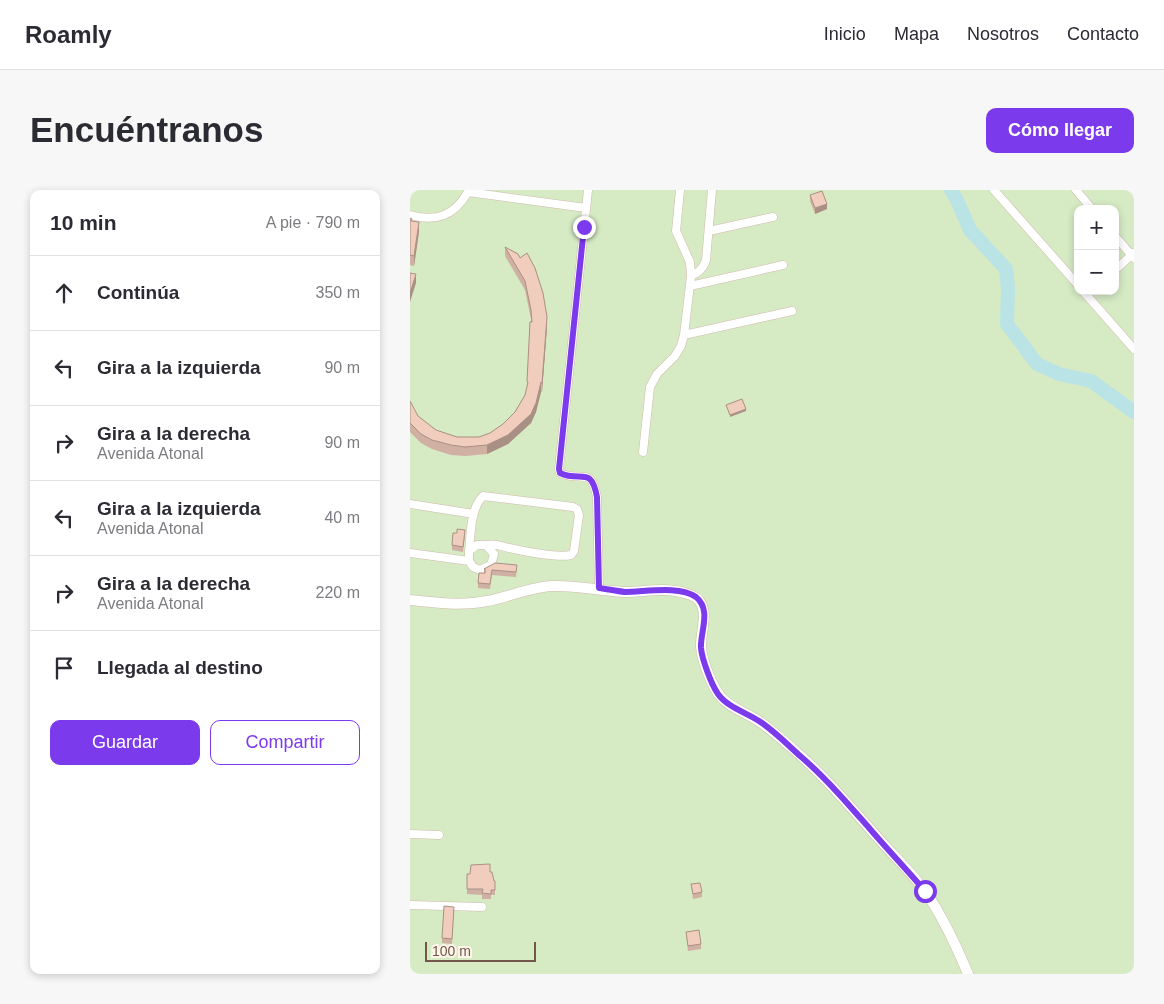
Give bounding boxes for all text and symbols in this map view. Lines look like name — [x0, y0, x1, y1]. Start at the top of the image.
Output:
text: Roamly — [25, 21, 112, 48]
text: Inicio — [824, 24, 866, 44]
text: Mapa — [894, 24, 939, 44]
text: Nosotros — [967, 24, 1039, 44]
text: Contacto — [1067, 24, 1139, 44]
button: Cómo llegar — [986, 108, 1134, 153]
text: Encuéntranos — [30, 110, 263, 149]
map controls — [1074, 205, 1119, 295]
button: + — [1074, 205, 1119, 250]
text: 10 min — [50, 211, 117, 234]
text: A pie · 790 m — [266, 214, 360, 231]
route end — [573, 216, 596, 239]
button: − — [1074, 250, 1119, 295]
icon: ahead — [50, 279, 78, 307]
text: Continúa — [97, 282, 179, 303]
text: 350 m — [316, 284, 360, 301]
icon: left — [50, 354, 78, 382]
text: Gira a la izquierda — [97, 357, 261, 378]
text: 90 m — [324, 359, 360, 376]
text: Gira a la derecha — [97, 423, 250, 444]
icon: right — [50, 429, 78, 457]
text: 90 m — [324, 434, 360, 451]
text: Avenida Atonal — [97, 445, 203, 462]
text: Gira a la izquierda — [97, 498, 261, 519]
icon: left — [50, 504, 78, 532]
text: 40 m — [324, 509, 360, 526]
text: Avenida Atonal — [97, 520, 203, 537]
text: Gira a la derecha — [97, 573, 250, 594]
icon: right — [50, 579, 78, 607]
text: 220 m — [316, 584, 360, 601]
text: Avenida Atonal — [97, 595, 203, 612]
icon: arrive — [50, 654, 78, 682]
text: Llegada al destino — [97, 657, 263, 678]
button: Guardar — [50, 720, 200, 765]
button: Compartir — [210, 720, 360, 765]
route start — [914, 880, 937, 903]
scale bar — [425, 939, 536, 962]
text: 100 m — [432, 943, 471, 959]

